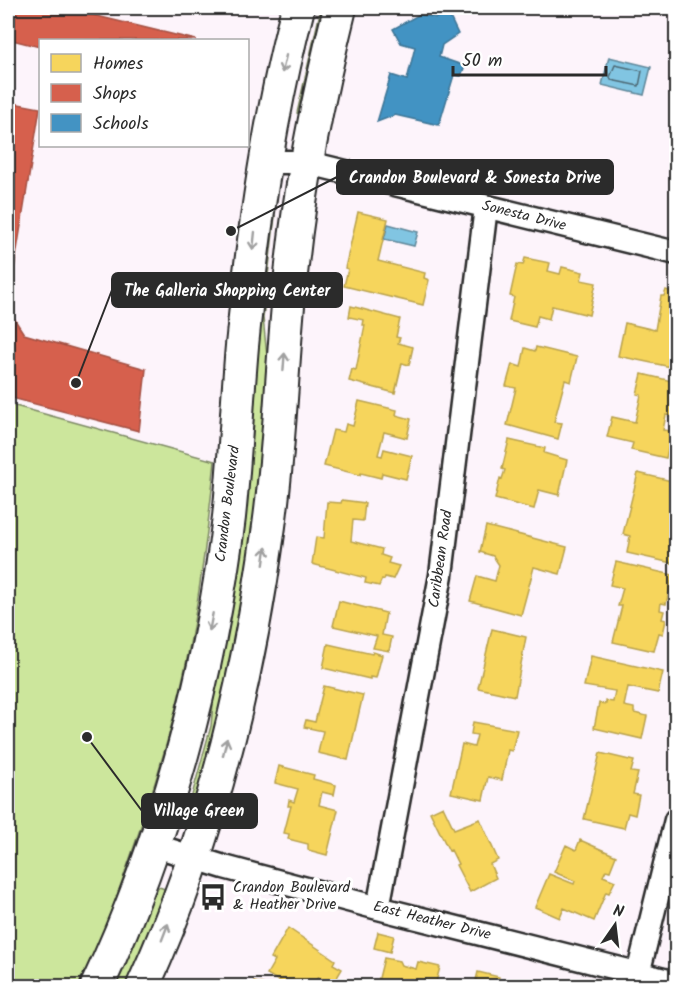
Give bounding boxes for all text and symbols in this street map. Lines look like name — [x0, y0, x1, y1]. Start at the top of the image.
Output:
legend — [39, 39, 249, 147]
scale bar — [453, 39, 606, 77]
text: 50 m — [462, 47, 502, 76]
text: Homes — [93, 50, 144, 79]
one-way arrow — [278, 54, 289, 74]
text: Shops — [93, 80, 137, 109]
text: Schools — [93, 110, 149, 139]
callout: Crandon Boulevard & Sonesta Drive — [337, 160, 613, 194]
text: Crandon Boulevard & Sonesta Drive — [349, 166, 601, 191]
street label: Sonesta Drive — [479, 194, 569, 238]
one-way arrow — [248, 230, 259, 250]
callout: The Galleria Shopping Center — [112, 273, 342, 307]
text: The Galleria Shopping Center — [124, 279, 331, 304]
one-way arrow — [279, 353, 290, 373]
street label: Crandon Boulevard — [209, 444, 247, 564]
street label: Caribbean Road — [422, 508, 460, 609]
one-way arrow — [259, 547, 270, 567]
one-way arrow — [206, 612, 217, 632]
one-way arrow — [220, 738, 232, 757]
callout: Village Green — [142, 794, 257, 828]
text: Village Green — [154, 799, 245, 824]
place label: Crandon Boulevard & Heather Drive — [233, 876, 351, 917]
bus stop icon: Crandon Boulevard & Heather Drive — [198, 882, 228, 912]
street label: East Heather Drive — [371, 895, 494, 947]
north arrow — [585, 895, 645, 955]
text: N — [610, 899, 626, 925]
one-way arrow — [160, 924, 171, 942]

